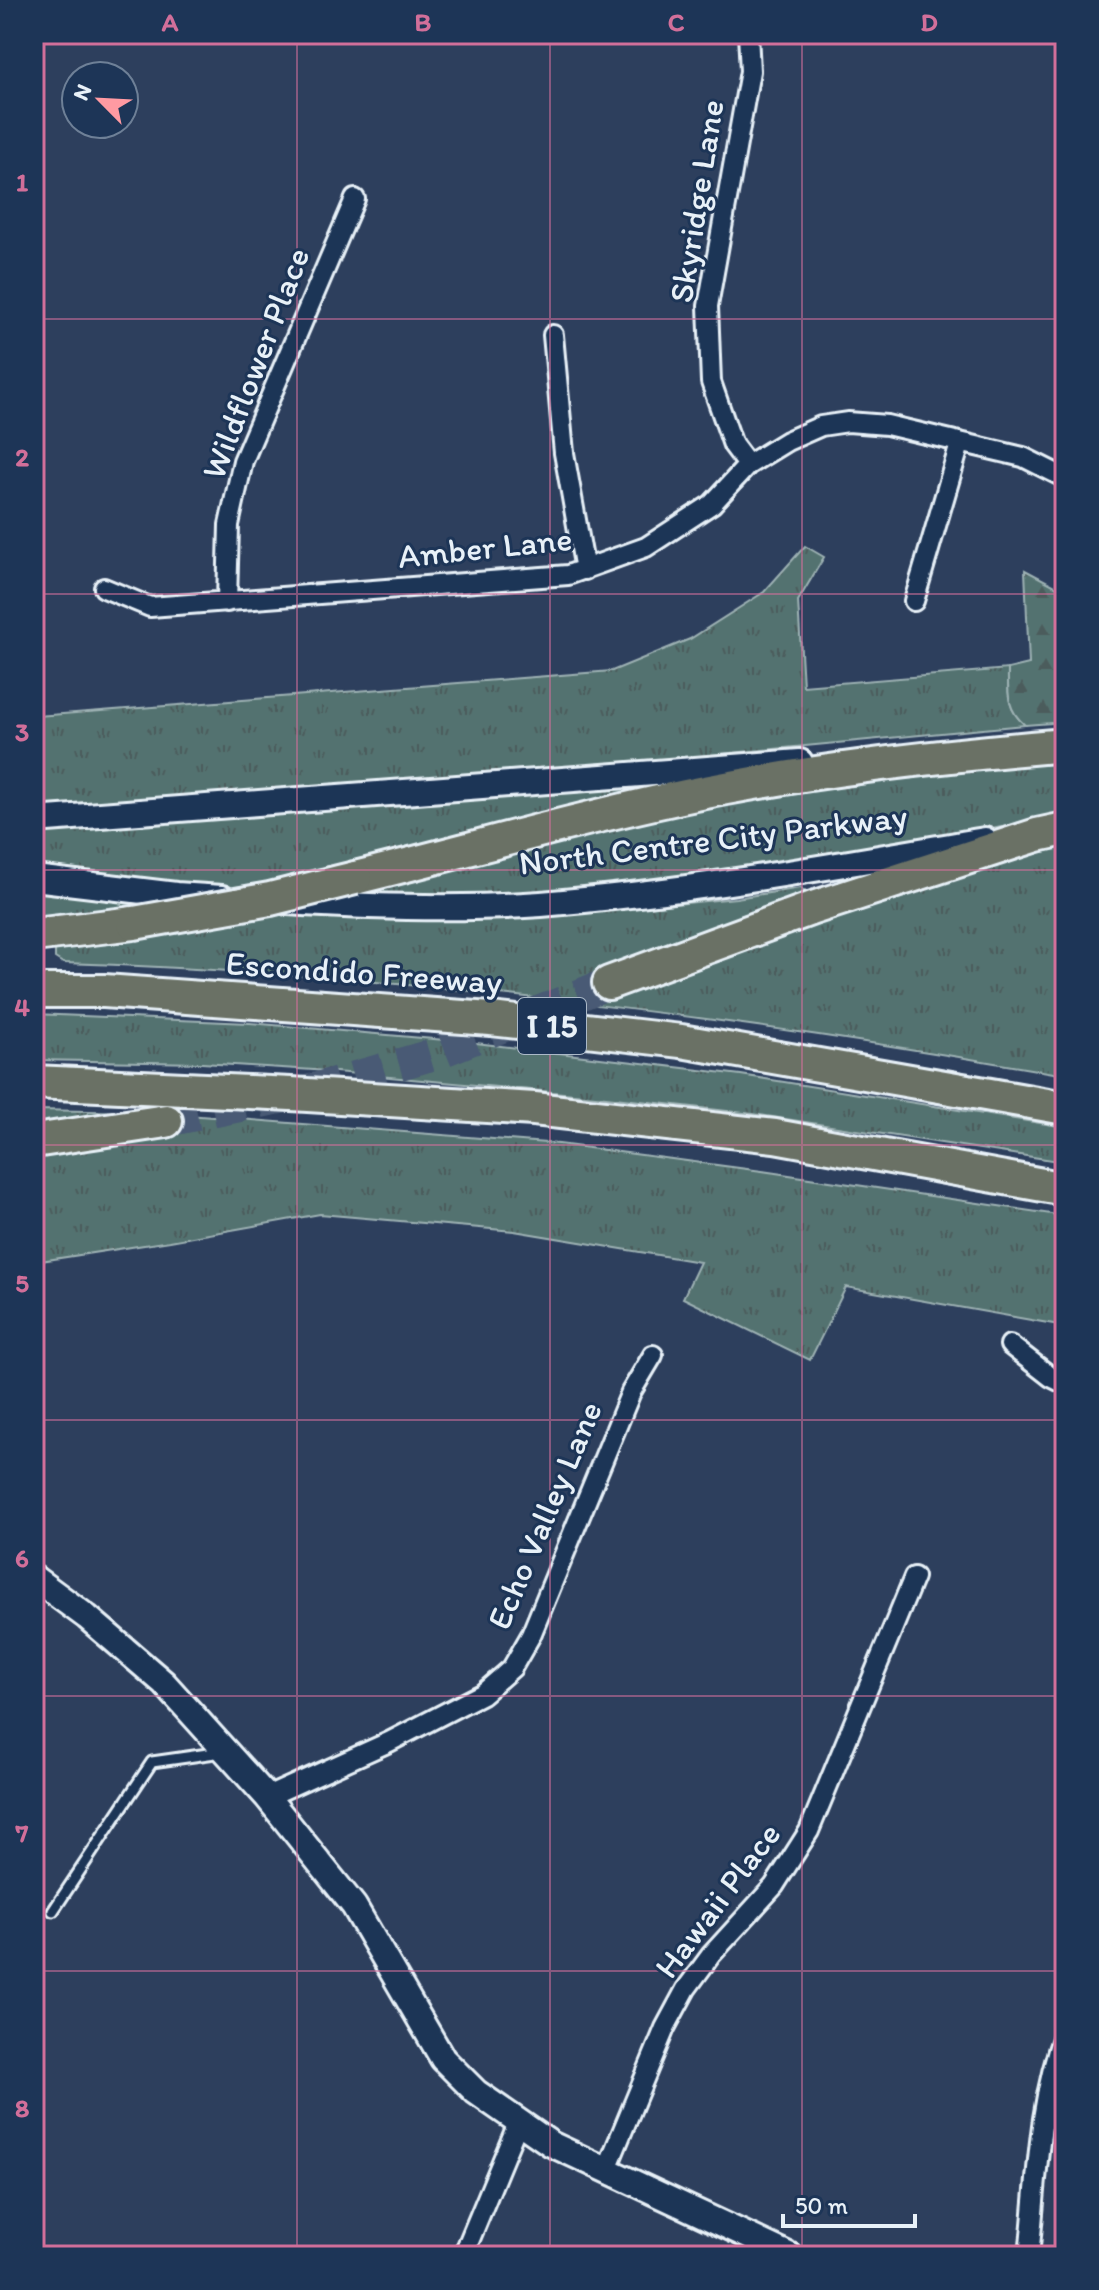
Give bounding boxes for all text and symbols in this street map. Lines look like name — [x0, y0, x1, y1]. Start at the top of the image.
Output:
text: A — [161, 6, 179, 38]
text: B — [415, 6, 432, 38]
text: C — [668, 6, 685, 38]
text: D — [920, 6, 938, 38]
north arrow — [60, 60, 140, 140]
text: N — [67, 80, 98, 104]
street label: Skyridge Lane — [660, 97, 733, 306]
text: 1 — [16, 166, 28, 198]
street label: Wildflower Place — [193, 242, 318, 485]
text: 2 — [15, 441, 29, 473]
street label: Amber Lane — [396, 518, 574, 577]
text: 3 — [15, 716, 29, 748]
street label: North Centre City Parkway — [517, 795, 910, 884]
street label: Escondido Freeway — [225, 942, 503, 1003]
text: 4 — [14, 991, 30, 1023]
road number: I 15 — [518, 998, 586, 1054]
text: 5 — [15, 1267, 29, 1299]
street label: Echo Valley Lane — [478, 1395, 611, 1635]
text: 6 — [15, 1542, 29, 1574]
street label: Hawaii Place — [646, 1814, 789, 1986]
text: 7 — [15, 1817, 29, 1849]
text: 8 — [15, 2092, 29, 2124]
scale bar — [783, 2178, 915, 2228]
text: 50 m — [795, 2191, 848, 2220]

